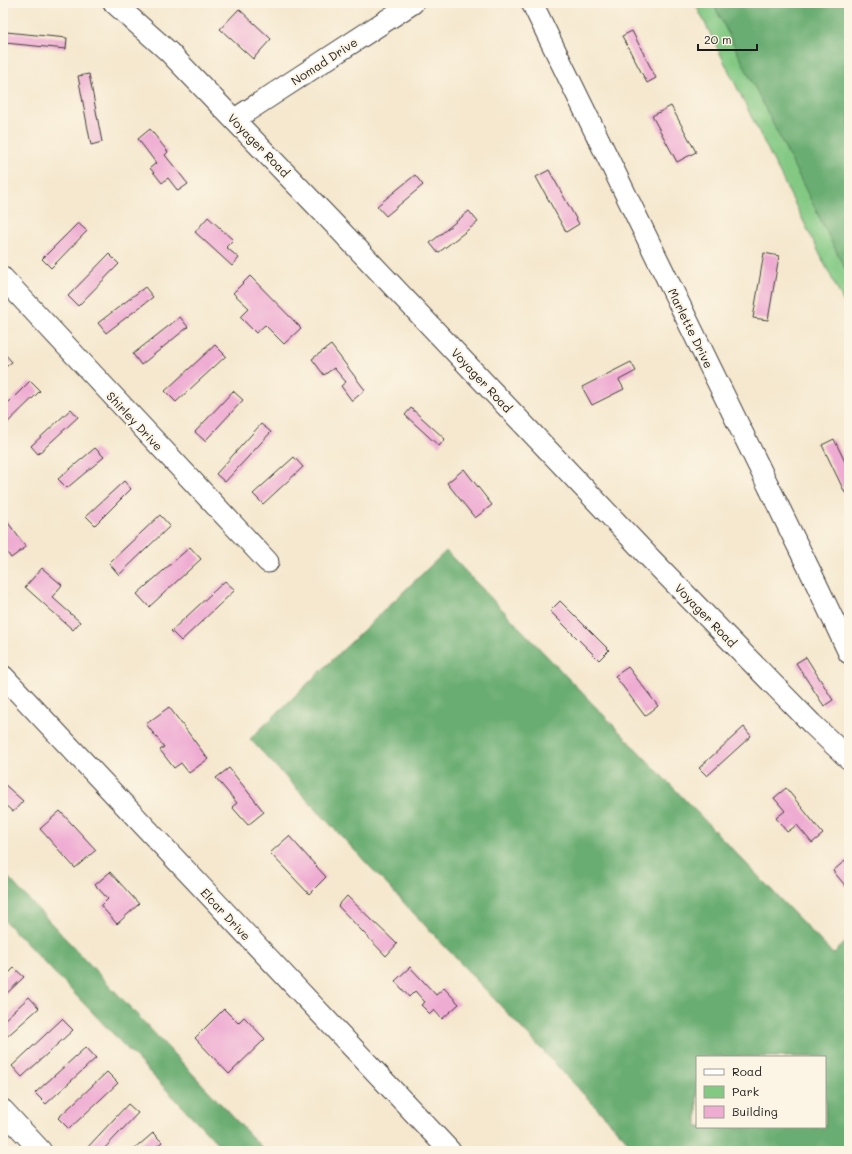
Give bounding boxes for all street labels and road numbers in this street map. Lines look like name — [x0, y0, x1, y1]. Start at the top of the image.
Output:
street label: Nomad Drive — [288, 34, 360, 88]
street label: Voyager Road — [225, 110, 294, 181]
street label: Marlette Drive — [665, 285, 717, 371]
street label: Voyager Road — [448, 344, 516, 416]
street label: Shirley Drive — [103, 388, 167, 454]
street label: Voyager Road — [672, 580, 741, 651]
street label: Elcar Drive — [198, 884, 254, 944]

